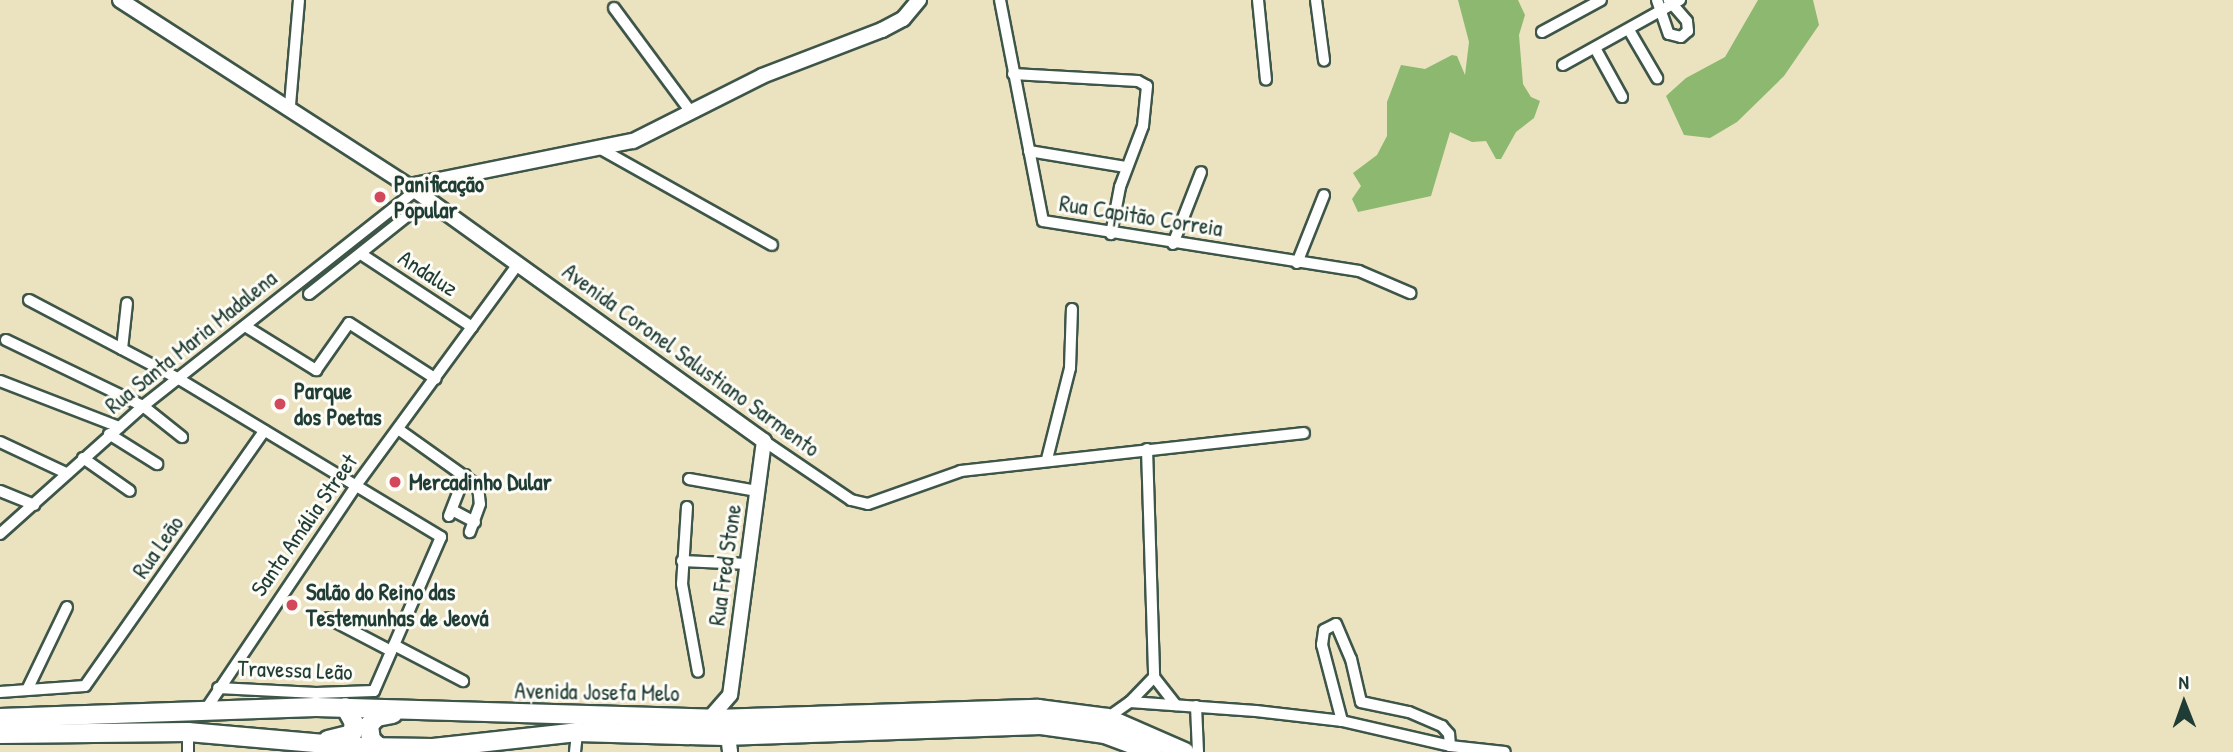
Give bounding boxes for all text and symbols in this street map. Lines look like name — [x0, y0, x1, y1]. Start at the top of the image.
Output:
place label: Panificação Popular — [394, 170, 484, 224]
marker: Panificação Popular — [372, 189, 388, 205]
street label: Rua Capitão Correia — [1057, 189, 1225, 243]
street label: Andaluz — [393, 244, 463, 302]
street label: Avenida Coronel Salustiano Sarmento — [557, 257, 825, 463]
street label: Rua Santa Maria Madalena — [100, 264, 282, 420]
place label: Parque dos Poetas — [294, 377, 382, 431]
marker: Parque dos Poetas — [272, 396, 288, 412]
street label: Santa Amália Street — [245, 449, 363, 601]
place label: Mercadinho Dular — [409, 468, 551, 496]
marker: Mercadinho Dular — [387, 474, 403, 490]
street label: Rua Fred Stone — [703, 503, 747, 627]
street label: Rua Leão — [127, 510, 189, 584]
place label: Salão do Reino das Testemunhas de Jeová — [306, 578, 488, 632]
marker: Salão do Reino das Testemunhas de Jeová — [284, 597, 300, 613]
street label: Travessa Leão — [237, 654, 353, 686]
north arrow — [2149, 668, 2219, 738]
text: N — [2178, 669, 2189, 695]
street label: Avenida Josefa Melo — [514, 677, 680, 707]

